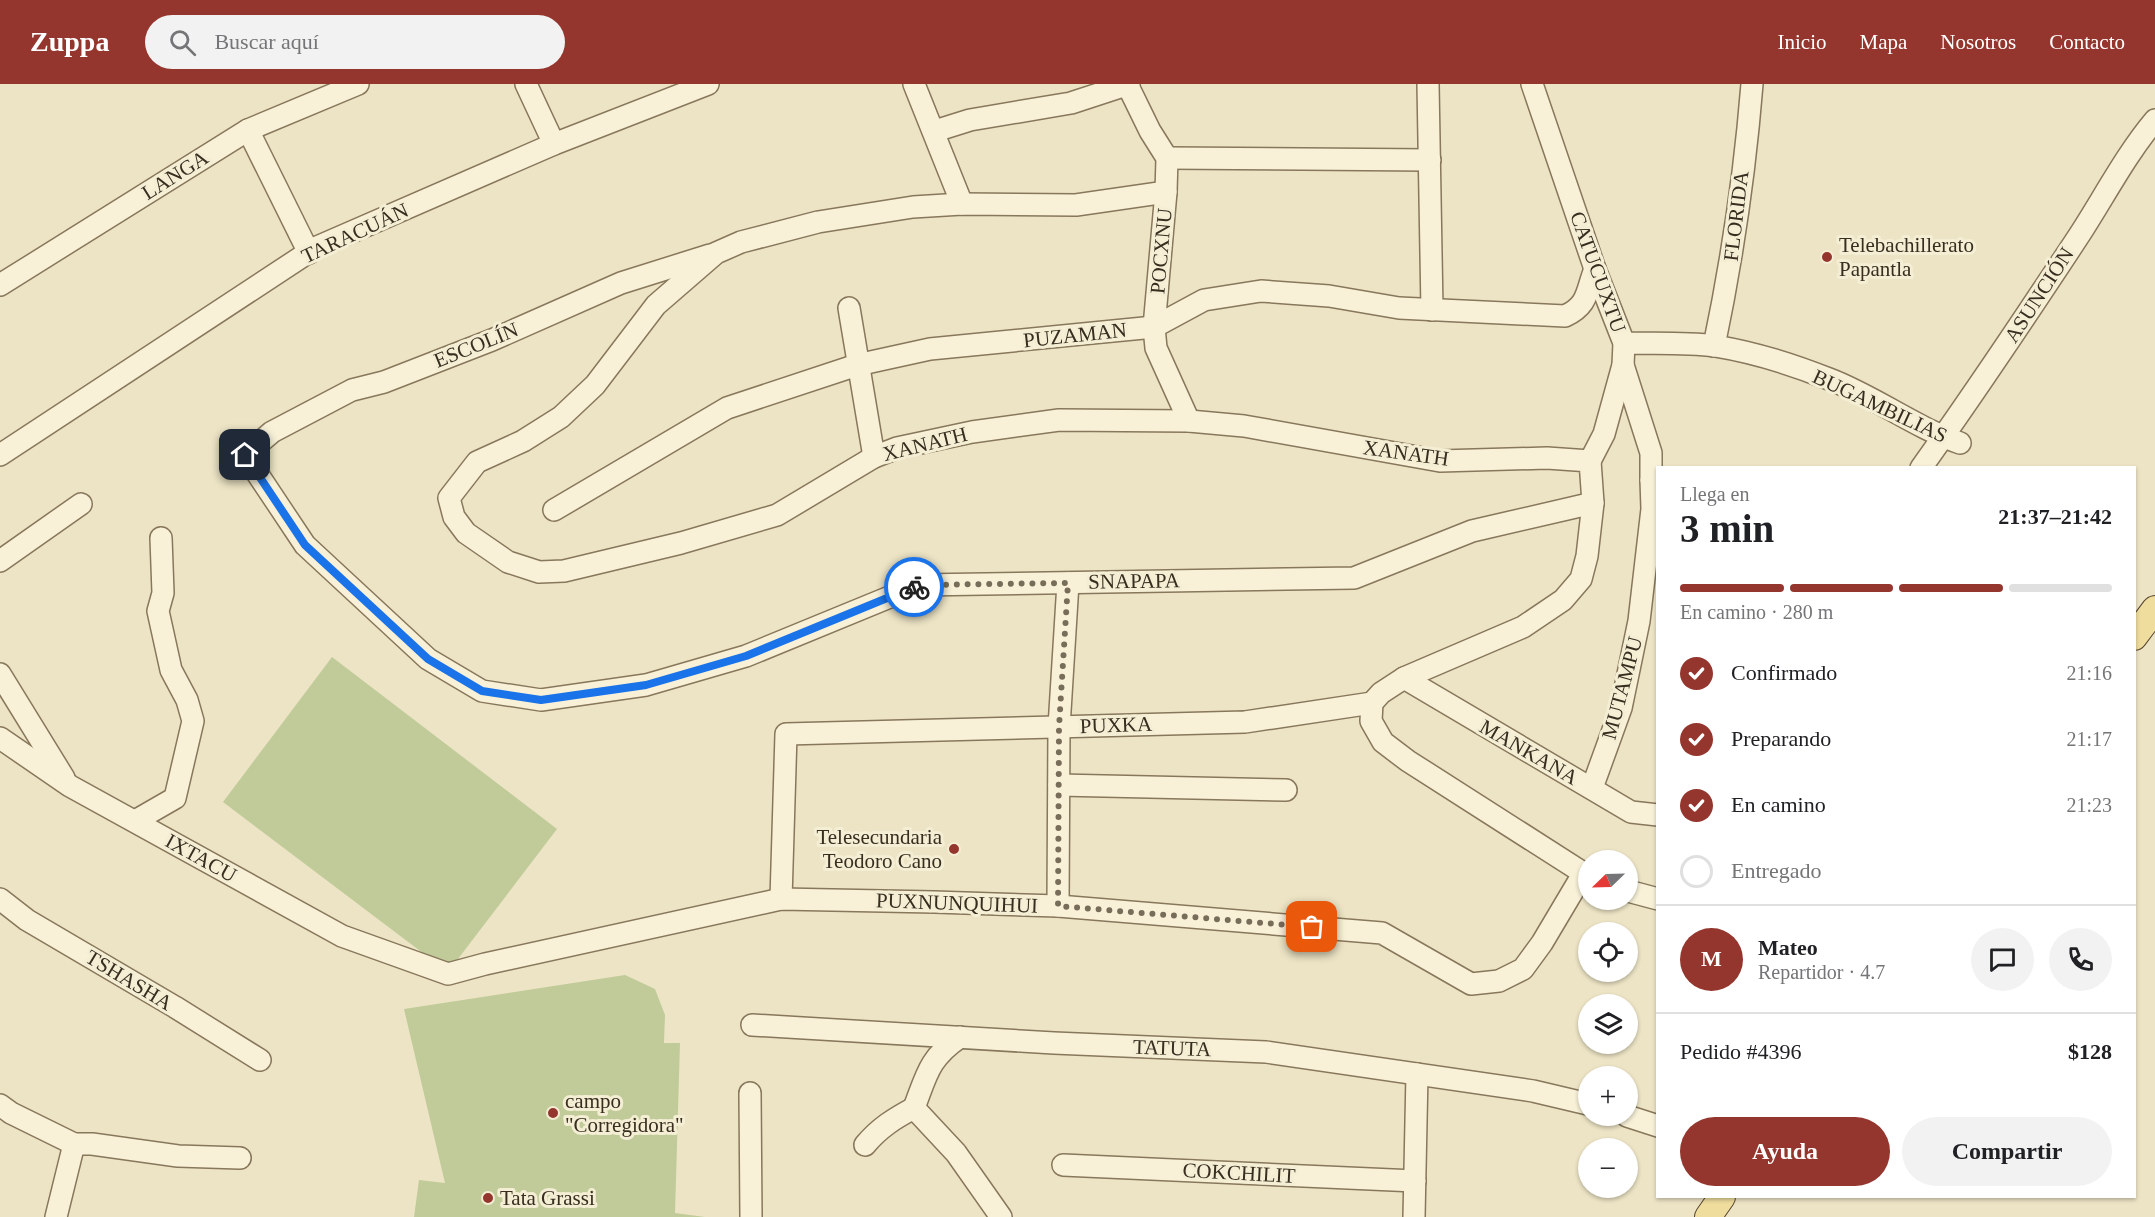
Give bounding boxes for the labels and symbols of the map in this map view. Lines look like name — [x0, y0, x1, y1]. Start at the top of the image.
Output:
street label: LANGA — [137, 145, 213, 205]
street label: FLORIDA — [1719, 169, 1754, 263]
street label: TARACUÁN — [298, 198, 412, 268]
street label: POCXNU — [1145, 207, 1177, 295]
street label: CATUCUXTU — [1565, 208, 1631, 336]
place label: Telebachillerato Papantla — [1839, 233, 1974, 281]
street label: ASUNCIÓN — [1999, 243, 2079, 347]
marker: Telebachillerato Papantla — [1820, 250, 1834, 264]
street label: ESCOLÍN — [430, 317, 522, 373]
street label: PUZAMAN — [1022, 318, 1128, 352]
street label: BUGAMBILIAS — [1809, 364, 1951, 448]
street label: XANATH — [880, 422, 970, 466]
pin — [219, 429, 270, 480]
street label: XANATH — [1362, 435, 1450, 471]
courier — [884, 557, 944, 617]
street label: SNAPAPA — [1088, 568, 1181, 594]
street label: MUTAMPU — [1597, 634, 1647, 742]
street label: PUXKA — [1079, 712, 1153, 738]
street label: MANKANA — [1476, 714, 1583, 790]
place label: Telesecundaria Teodoro Cano — [816, 825, 943, 873]
street label: IXTACU — [161, 829, 241, 887]
marker: Telesecundaria Teodoro Cano — [947, 842, 961, 856]
north arrow — [1578, 850, 1638, 910]
street label: PUXNUNQUIHUI — [876, 888, 1038, 918]
pin — [1286, 901, 1337, 952]
street label: TSHASHA — [81, 945, 177, 1016]
street label: TATUTA — [1132, 1035, 1212, 1061]
place label: campo "Corregidora" — [565, 1089, 684, 1137]
marker: campo "Corregidora" — [546, 1106, 560, 1120]
street label: COKCHILIT — [1182, 1158, 1296, 1188]
place label: Tata Grassi — [500, 1186, 595, 1210]
marker: Tata Grassi — [481, 1191, 495, 1205]

